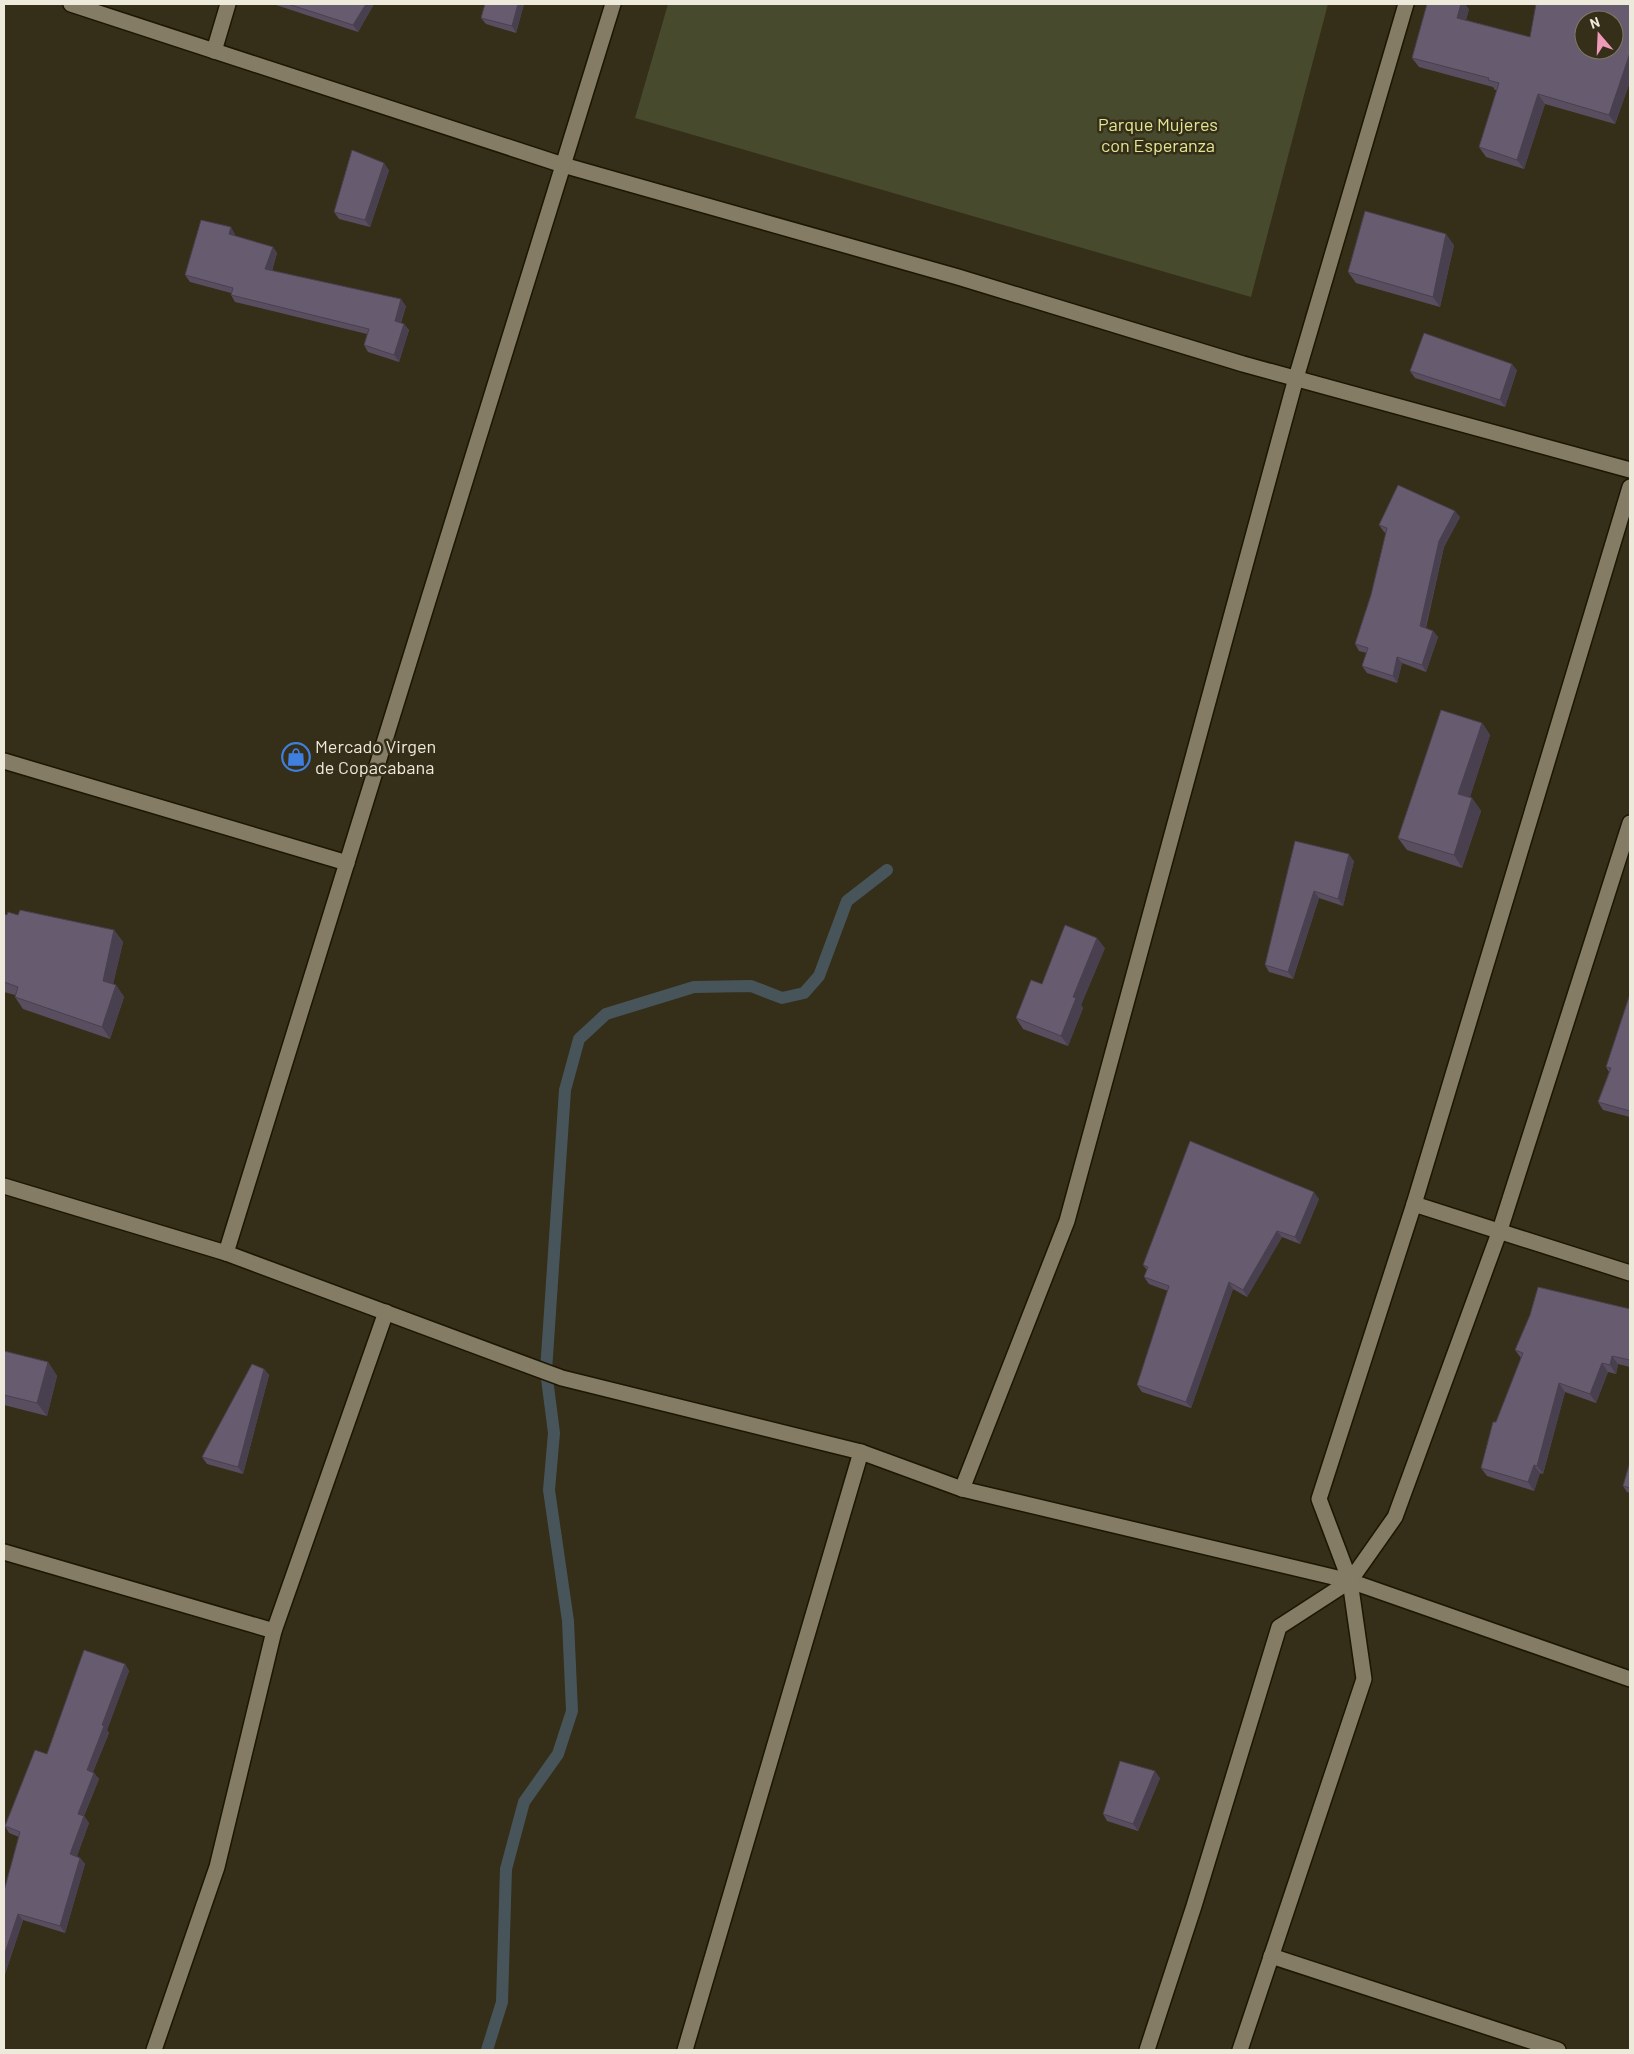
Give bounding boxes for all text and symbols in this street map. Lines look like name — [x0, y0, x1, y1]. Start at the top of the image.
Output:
north arrow — [1574, 10, 1624, 60]
text: N — [1587, 13, 1602, 32]
park label: Parque Mujeres con Esperanza — [1098, 113, 1218, 156]
place label: Mercado Virgen de Copacabana — [315, 735, 436, 778]
shop icon: Mercado Virgen de Copacabana — [281, 742, 311, 772]

